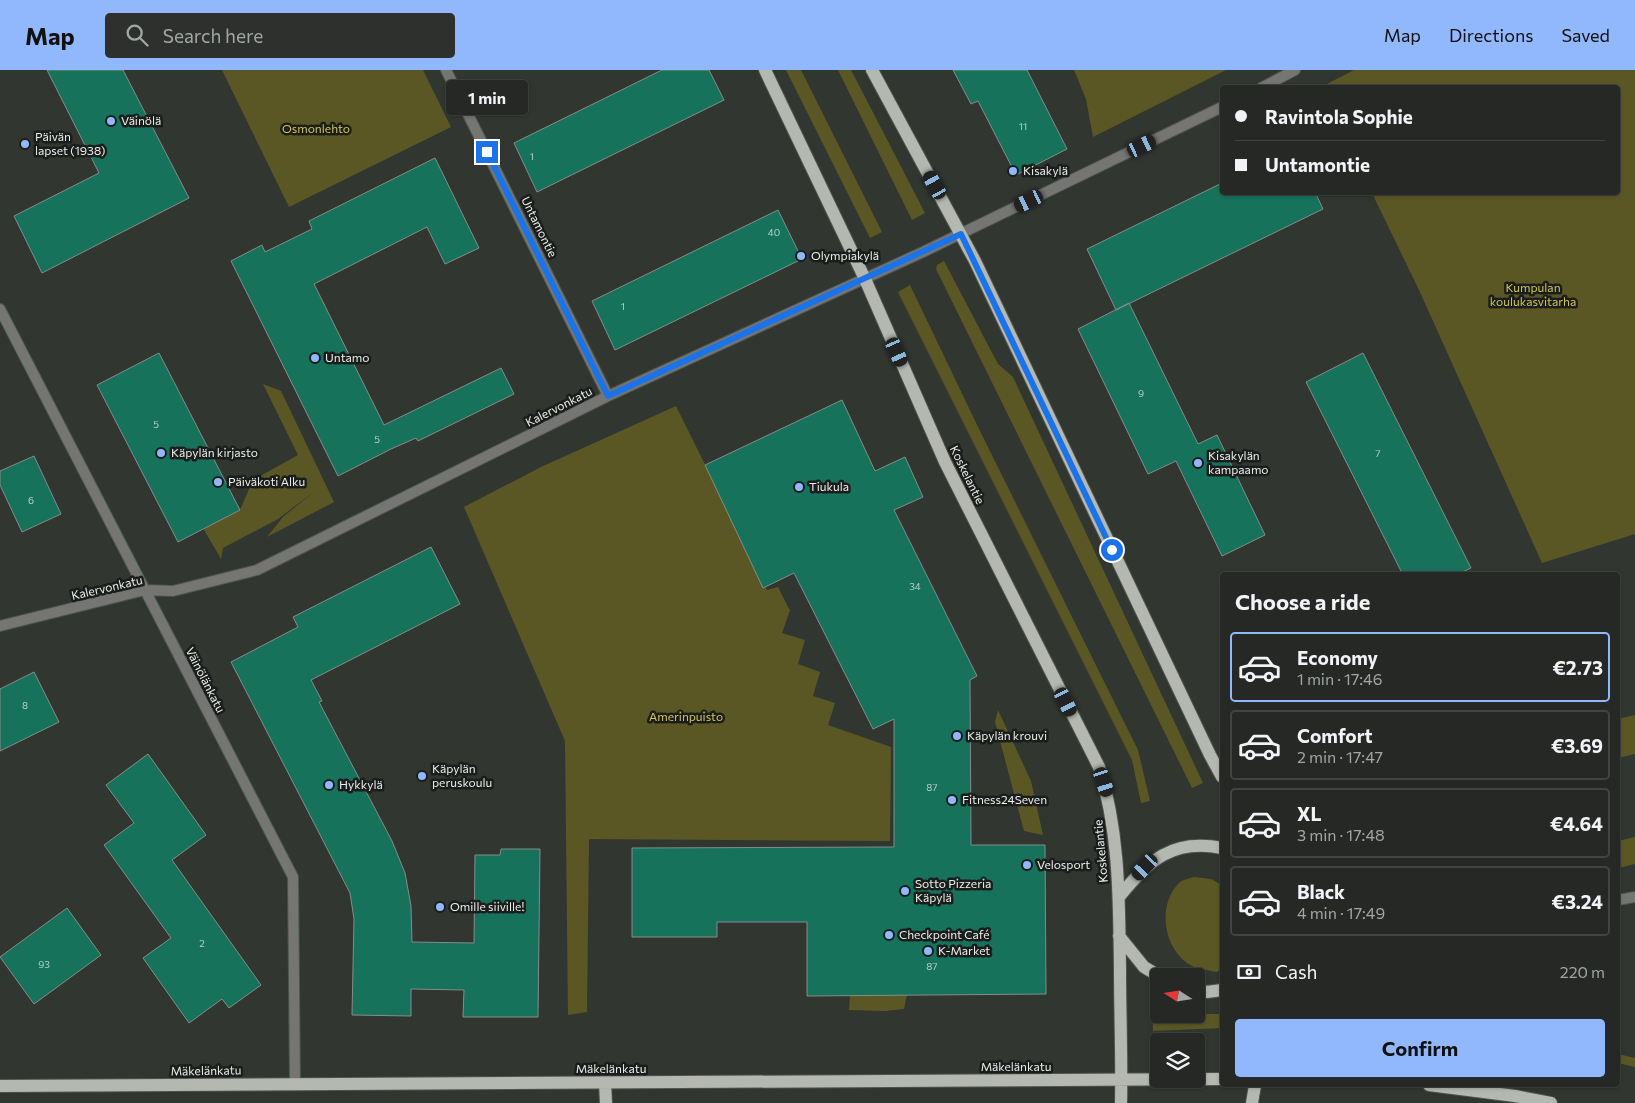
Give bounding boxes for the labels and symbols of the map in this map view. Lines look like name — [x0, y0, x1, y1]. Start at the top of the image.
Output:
callout: 1 min — [446, 79, 528, 114]
place label: Väinölä — [121, 113, 161, 127]
marker: Väinölä — [105, 115, 117, 127]
house number: 11 — [1019, 120, 1027, 132]
park label: Osmonlehto — [282, 121, 350, 135]
place label: Päivän lapset (1938) — [35, 129, 105, 157]
car — [1125, 133, 1158, 159]
marker: Päivän lapset (1938) — [19, 138, 31, 150]
route end — [476, 141, 498, 163]
house number: 1 — [530, 150, 534, 162]
place label: Kisakylä — [1023, 163, 1068, 177]
marker: Kisakylä — [1007, 165, 1019, 177]
car — [921, 168, 948, 202]
car — [1012, 188, 1045, 214]
street label: Untamontie — [519, 194, 561, 259]
house number: 40 — [768, 226, 780, 238]
place label: Olympiakylä — [811, 248, 879, 262]
marker: Olympiakylä — [795, 250, 807, 262]
park label: Kumpulan koulukasvitarha — [1490, 280, 1576, 308]
house number: 1 — [621, 300, 625, 312]
car — [884, 335, 909, 369]
place label: Untamo — [325, 350, 369, 364]
marker: Untamo — [309, 352, 321, 364]
street label: Kalervonkatu — [523, 383, 594, 429]
house number: 9 — [1138, 387, 1144, 399]
house number: 5 — [153, 418, 159, 430]
house number: 5 — [374, 433, 380, 445]
street label: Koskelantie — [948, 443, 988, 506]
place label: Käpylän kirjasto — [171, 445, 258, 459]
marker: Käpylän kirjasto — [155, 447, 167, 459]
house number: 7 — [1375, 447, 1381, 459]
place label: Kisakylän kampaamo — [1208, 448, 1269, 476]
marker: Kisakylän kampaamo — [1192, 457, 1204, 469]
place label: Päiväkoti Alku — [228, 474, 305, 488]
marker: Päiväkoti Alku — [212, 476, 224, 488]
place label: Tiukula — [809, 479, 849, 493]
marker: Tiukula — [793, 481, 805, 493]
house number: 6 — [28, 494, 34, 506]
route start — [1101, 539, 1123, 561]
street label: Kalervonkatu — [70, 572, 144, 602]
house number: 34 — [909, 580, 921, 592]
street label: Väinölänkatu — [183, 644, 228, 715]
car — [1052, 685, 1079, 719]
house number: 8 — [22, 699, 28, 711]
park label: Amerinpuisto — [649, 709, 723, 723]
place label: Käpylän krouvi — [967, 728, 1047, 742]
marker: Käpylän krouvi — [951, 730, 963, 742]
place label: Käpylän peruskoulu — [432, 761, 492, 789]
car — [1092, 765, 1115, 799]
marker: Käpylän peruskoulu — [416, 770, 428, 782]
place label: Hykkylä — [339, 777, 383, 791]
marker: Hykkylä — [323, 779, 335, 791]
house number: 87 — [926, 781, 938, 793]
place label: Fitness24Seven — [962, 792, 1047, 806]
marker: Fitness24Seven — [946, 794, 958, 806]
street label: Koskelantie — [1090, 819, 1110, 883]
car — [1129, 851, 1160, 883]
place label: Velosport — [1037, 857, 1090, 871]
marker: Velosport — [1021, 859, 1033, 871]
place label: Sotto Pizzeria Käpylä — [915, 876, 991, 904]
marker: Sotto Pizzeria Käpylä — [899, 885, 911, 897]
place label: Omille siiville! — [450, 899, 524, 913]
marker: Omille siiville! — [434, 901, 446, 913]
place label: Checkpoint Café — [899, 927, 990, 941]
marker: Checkpoint Café — [883, 929, 895, 941]
house number: 2 — [199, 937, 205, 949]
place label: K-Market — [938, 943, 990, 957]
marker: K-Market — [922, 945, 934, 957]
house number: 93 — [38, 958, 50, 970]
house number: 87 — [926, 960, 938, 972]
north arrow — [1150, 968, 1205, 1022]
street label: Mäkelänkatu — [981, 1059, 1051, 1073]
street label: Mäkelänkatu — [576, 1061, 646, 1075]
street label: Mäkelänkatu — [171, 1062, 241, 1078]

